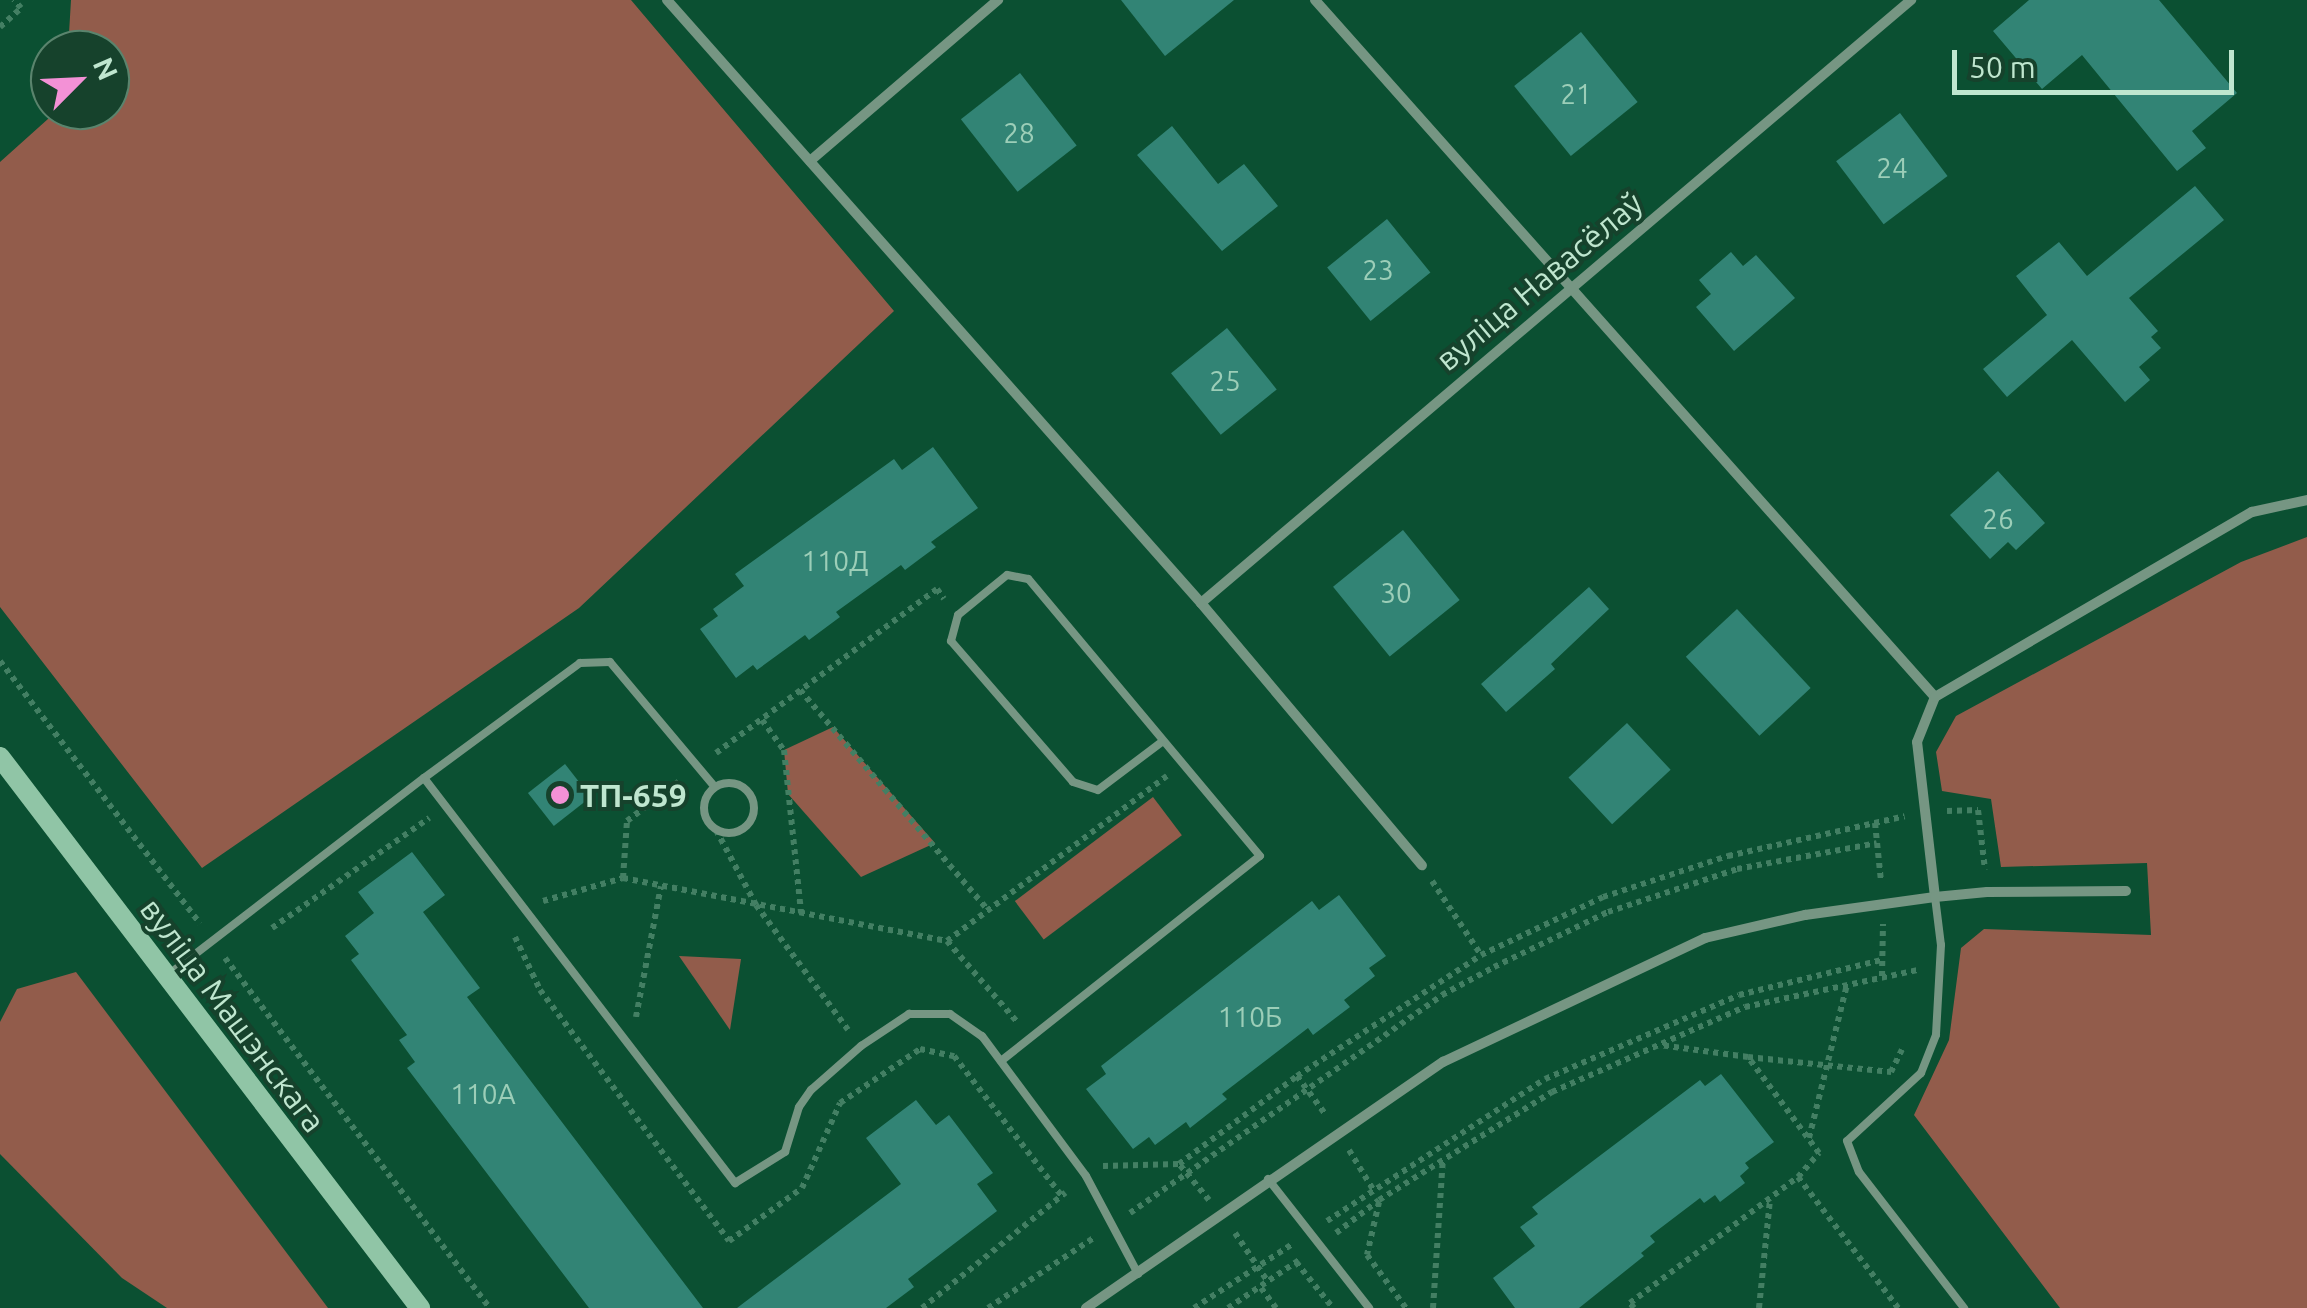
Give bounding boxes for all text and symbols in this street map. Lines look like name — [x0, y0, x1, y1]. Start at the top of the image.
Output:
north arrow — [30, 30, 130, 130]
scale bar — [1957, 30, 2240, 92]
text: 50 m — [1969, 50, 2036, 84]
text: N — [88, 53, 124, 84]
house number: 21 — [1560, 77, 1592, 111]
house number: 28 — [1003, 116, 1035, 150]
house number: 24 — [1876, 151, 1908, 185]
street label: вуліца Навасёлаў — [1428, 184, 1650, 378]
house number: 23 — [1362, 253, 1394, 287]
house number: 25 — [1209, 364, 1241, 398]
house number: 26 — [1982, 502, 2014, 536]
house number: 110Д — [802, 544, 868, 578]
house number: 30 — [1380, 576, 1412, 610]
place label: ТП-659 — [580, 776, 687, 814]
marker: ТП-659 — [549, 784, 571, 806]
street label: вуліца Машэнскага — [133, 890, 333, 1140]
house number: 110Б — [1218, 1000, 1282, 1034]
house number: 110А — [450, 1077, 516, 1111]

